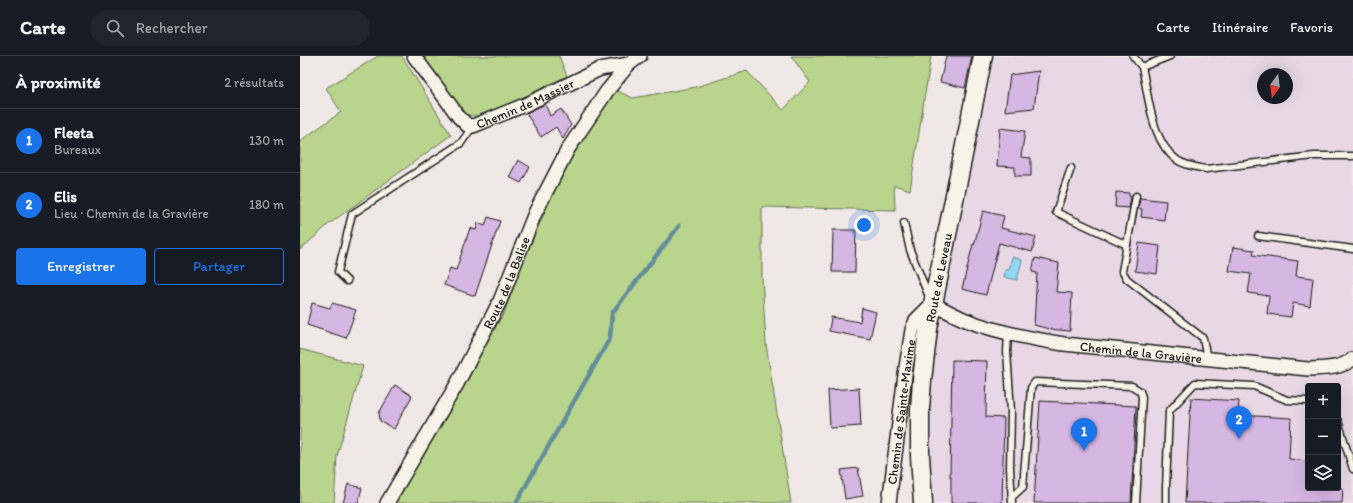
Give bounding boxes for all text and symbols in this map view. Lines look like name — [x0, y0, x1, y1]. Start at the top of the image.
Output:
search box — [90, 10, 370, 46]
text: Carte — [20, 16, 66, 39]
icon: search — [104, 17, 126, 39]
text: Rechercher — [136, 19, 208, 37]
text: Carte — [1156, 19, 1190, 36]
text: Itinéraire — [1212, 19, 1268, 36]
text: Favoris — [1290, 19, 1333, 36]
north arrow — [1257, 68, 1293, 104]
text: À proximité — [16, 72, 101, 92]
text: 2 résultats — [224, 75, 284, 90]
street label: Chemin de Massier — [474, 75, 577, 131]
text: Fleeta — [54, 124, 94, 142]
text: 1 — [26, 133, 32, 148]
text: 130 m — [249, 133, 284, 148]
text: Bureaux — [54, 142, 101, 157]
text: Elis — [54, 188, 77, 206]
text: 2 — [26, 197, 32, 212]
text: 180 m — [249, 197, 284, 212]
text: Lieu · Chemin de la Gravière — [54, 206, 209, 221]
your location — [854, 215, 874, 235]
street label: Route de Leveau — [922, 232, 955, 324]
street label: Route de la Balise — [480, 234, 532, 331]
button: Enregistrer — [16, 248, 146, 285]
button: Partager — [154, 248, 284, 285]
street label: Chemin de Sainte-Maxime — [884, 338, 918, 485]
street label: Chemin de la Gravière — [1079, 338, 1203, 366]
map controls — [1305, 383, 1341, 491]
button: + — [1305, 383, 1341, 419]
pin: 2 — [1226, 406, 1252, 439]
pin: 1 — [1071, 418, 1097, 451]
button: − — [1305, 419, 1341, 455]
button: layers — [1305, 455, 1341, 491]

